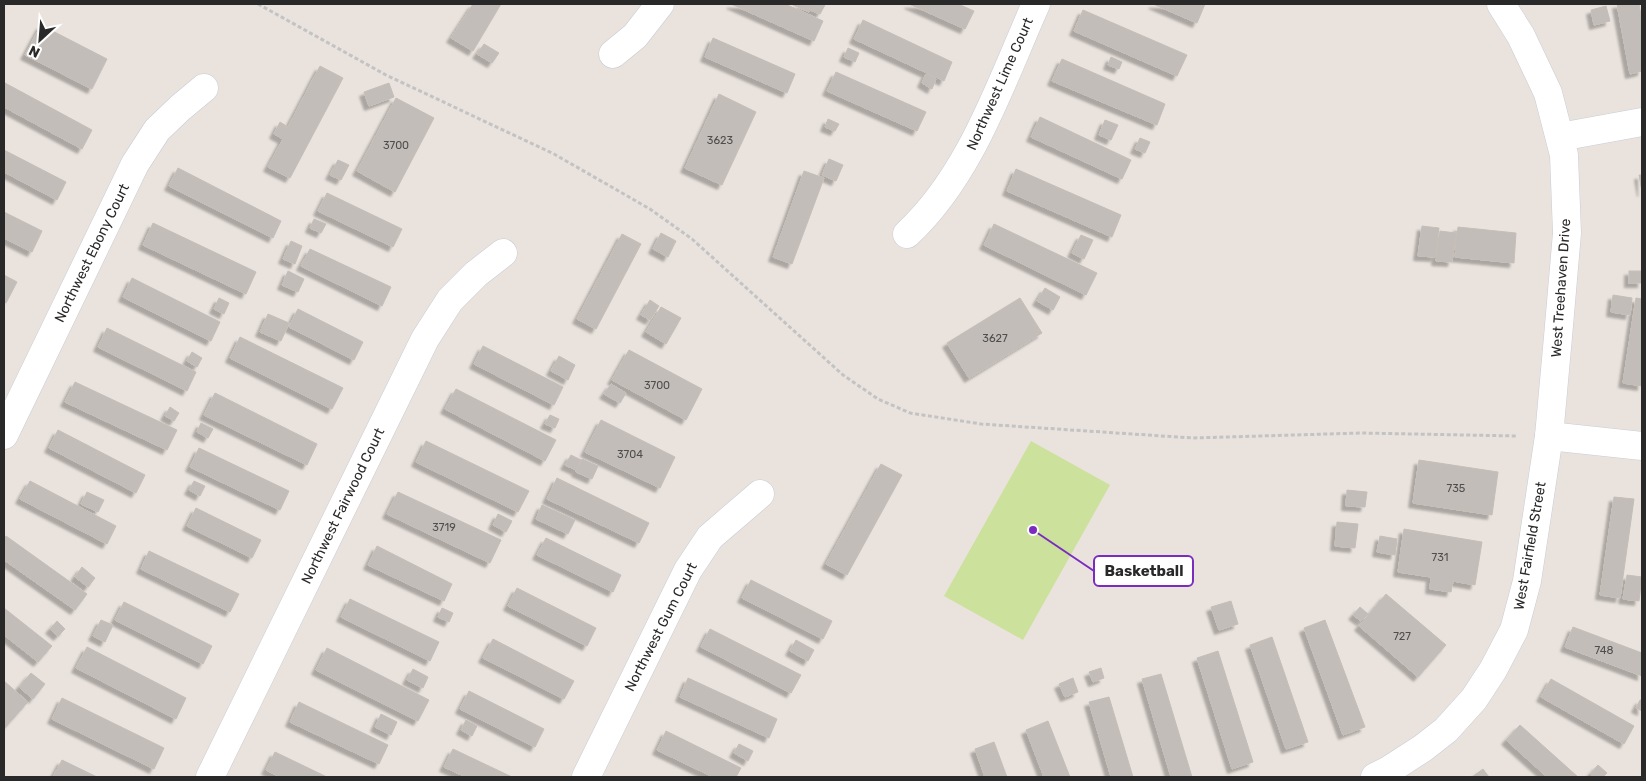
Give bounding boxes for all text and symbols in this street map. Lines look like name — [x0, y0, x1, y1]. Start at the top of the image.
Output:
north arrow — [15, 15, 65, 65]
street label: Northwest Lime Court — [963, 15, 1037, 153]
text: N — [26, 41, 43, 61]
house number: 3623 — [707, 134, 734, 147]
house number: 3700 — [383, 139, 409, 152]
street label: Northwest Ebony Court — [51, 180, 133, 325]
street label: West Treehaven Drive — [1548, 218, 1574, 358]
house number: 3627 — [982, 332, 1008, 345]
house number: 3700 — [644, 379, 670, 392]
street label: Northwest Fairwood Court — [298, 425, 388, 587]
house number: 3704 — [617, 448, 643, 461]
street label: West Fairfield Street — [1510, 480, 1550, 612]
house number: 735 — [1447, 482, 1466, 495]
house number: 3719 — [432, 521, 456, 534]
house number: 731 — [1432, 551, 1448, 564]
callout: Basketball — [1094, 556, 1193, 586]
street label: Northwest Gum Court — [621, 559, 701, 694]
text: Basketball — [1105, 562, 1183, 580]
house number: 727 — [1393, 630, 1411, 643]
house number: 748 — [1594, 644, 1614, 657]

